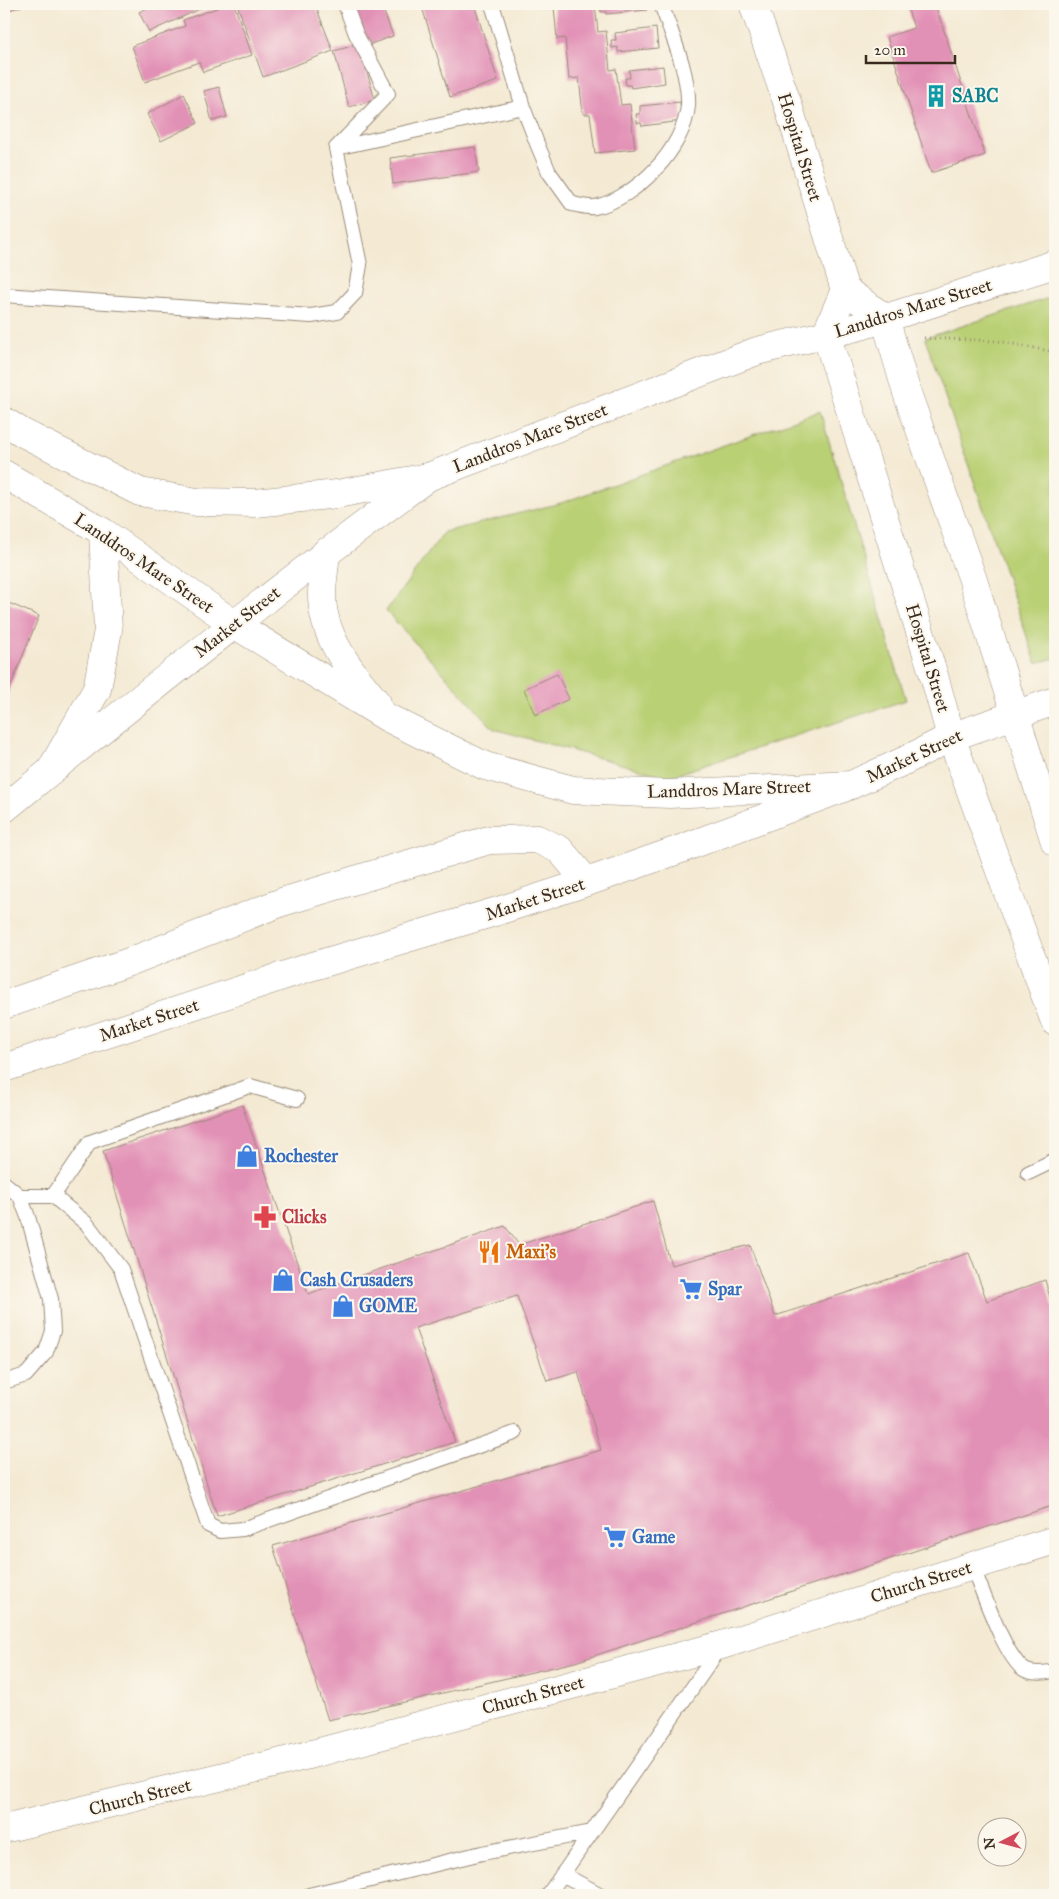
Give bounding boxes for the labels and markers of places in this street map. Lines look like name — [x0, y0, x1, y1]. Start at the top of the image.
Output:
building icon: SABC — [923, 83, 949, 109]
place label: SABC — [952, 85, 999, 107]
shop icon: Rochester — [234, 1143, 260, 1169]
place label: Rochester — [264, 1145, 339, 1167]
pharmacy icon: Clicks — [252, 1204, 278, 1230]
place label: Clicks — [282, 1206, 327, 1228]
restaurant icon: Maxi's — [476, 1239, 502, 1265]
place label: Maxi's — [506, 1241, 556, 1263]
shop icon: Cash Crusaders — [270, 1267, 296, 1293]
place label: Cash Crusaders — [300, 1269, 413, 1291]
supermarket icon: Spar — [678, 1276, 704, 1302]
place label: Spar — [708, 1278, 743, 1301]
shop icon: GOME — [330, 1293, 356, 1319]
place label: GOME — [359, 1295, 417, 1317]
supermarket icon: Game — [602, 1524, 628, 1550]
place label: Game — [632, 1526, 676, 1548]

